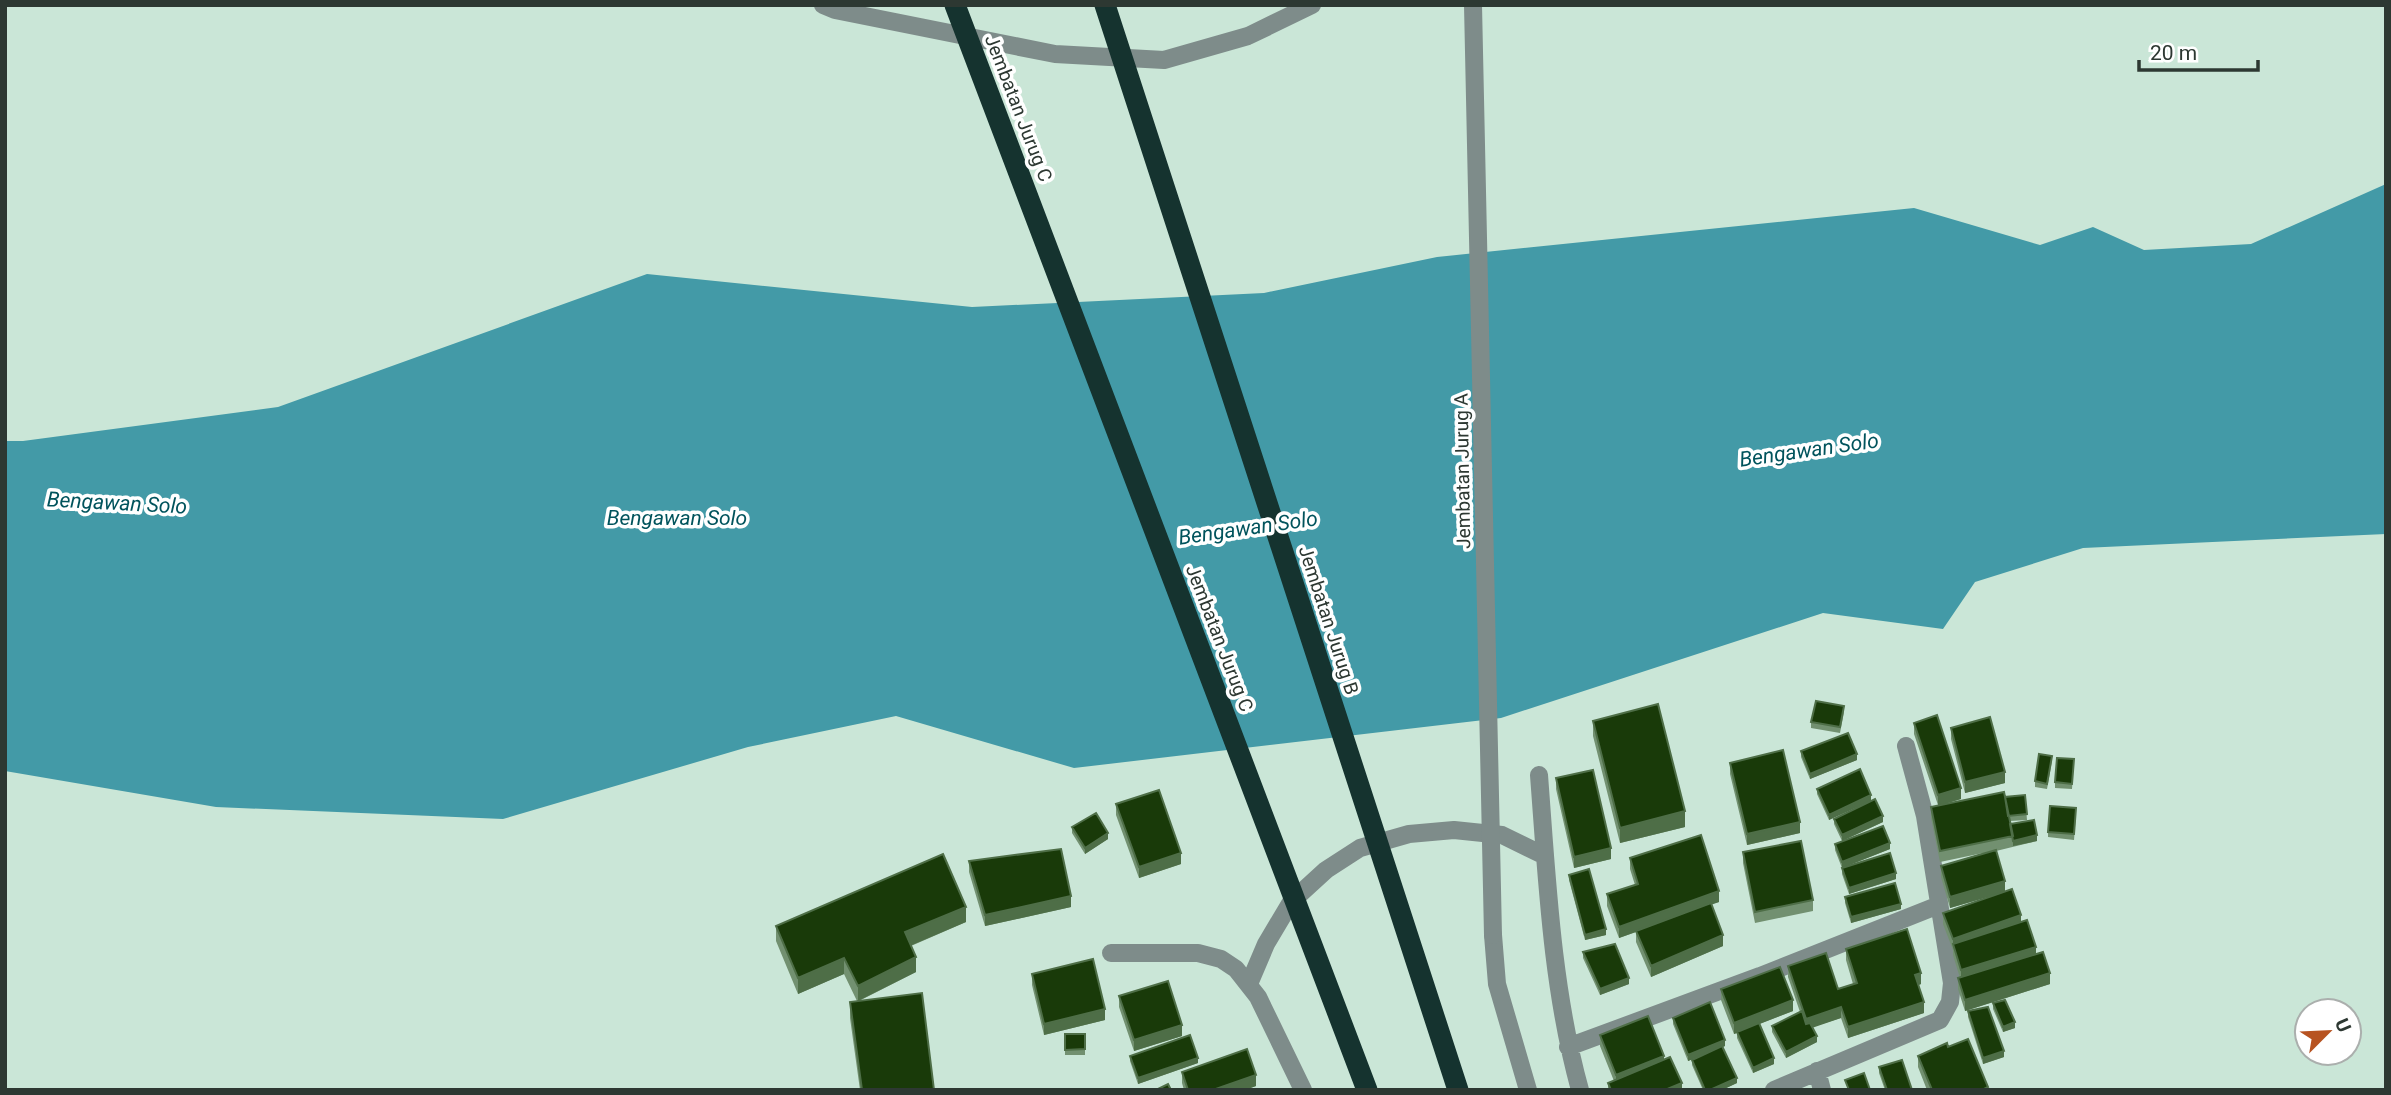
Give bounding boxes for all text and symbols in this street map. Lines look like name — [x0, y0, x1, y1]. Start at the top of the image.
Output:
scale bar — [2139, 28, 2258, 72]
street label: Jembatan Jurug C — [980, 31, 1057, 185]
text: 20 m — [2150, 41, 2197, 65]
street label: Jembatan Jurug A — [1450, 392, 1475, 549]
water label: Bengawan Solo — [1738, 428, 1880, 472]
water label: Bengawan Solo — [46, 487, 188, 519]
water label: Bengawan Solo — [607, 506, 747, 530]
water label: Bengawan Solo — [1177, 506, 1319, 550]
street label: Jembatan Jurug B — [1294, 543, 1363, 697]
street label: Jembatan Jurug C — [1181, 561, 1258, 715]
north arrow — [2293, 997, 2363, 1067]
text: U — [2330, 1015, 2356, 1036]

